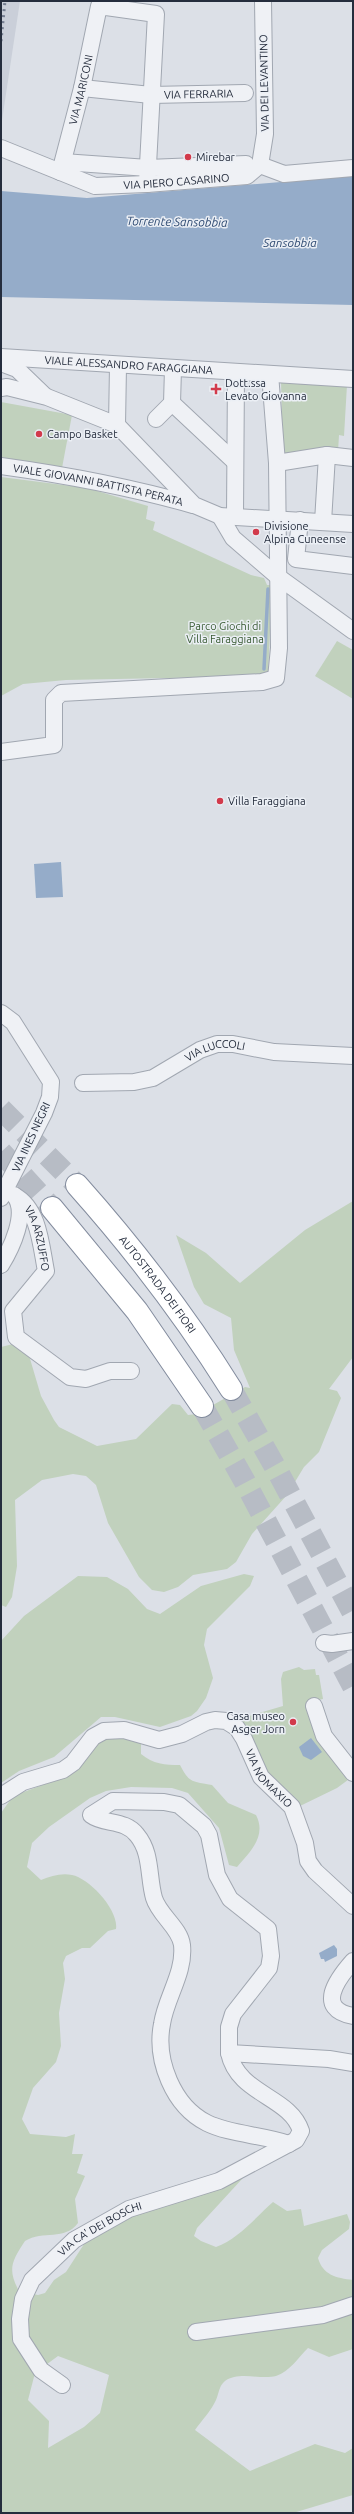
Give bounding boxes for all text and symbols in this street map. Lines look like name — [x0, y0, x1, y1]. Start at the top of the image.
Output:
street label: VIA DEI LEVANTINO — [257, 34, 271, 132]
street label: VIA MARICONI — [67, 53, 95, 126]
street label: VIA FERRARIA — [164, 87, 234, 101]
place label: Mirebar — [196, 151, 236, 163]
marker: Mirebar — [183, 152, 193, 162]
street label: VIA PIERO CASARINO — [123, 171, 230, 191]
water label: Torrente Sansobbia — [126, 214, 228, 229]
water label: Sansobbia — [262, 236, 317, 249]
street label: VIALE ALESSANDRO FARAGGIANA — [44, 354, 214, 376]
place label: Dott.ssa Levato Giovanna — [225, 377, 307, 402]
marker: Dott.ssa Levato Giovanna — [210, 383, 222, 395]
place label: Campo Basket — [47, 428, 118, 440]
marker: Campo Basket — [34, 429, 44, 439]
street label: VIALE GIOVANNI BATTISTA PERATA — [12, 462, 185, 508]
place label: Divisione Alpina Cuneense — [264, 520, 346, 545]
marker: Divisione Alpina Cuneense — [251, 527, 261, 537]
park label: Parco Giochi di Villa Faraggiana — [186, 620, 264, 645]
place label: Villa Faraggiana — [228, 795, 306, 807]
marker: Villa Faraggiana — [215, 796, 225, 806]
street label: VIA LUCCOLI — [183, 1038, 246, 1064]
street label: VIA INES NEGRI — [10, 1100, 52, 1174]
street label: VIA ARZUFFO — [22, 1203, 52, 1272]
street label: AUTOSTRADA DEI FIORI — [117, 1233, 198, 1335]
place label: Casa museo Asger Jorn — [227, 1710, 285, 1735]
marker: Casa museo Asger Jorn — [288, 1717, 298, 1727]
street label: VIA NOMAXIO — [243, 1747, 295, 1810]
street label: VIA CA' DEI BOSCHI — [55, 2199, 143, 2258]

